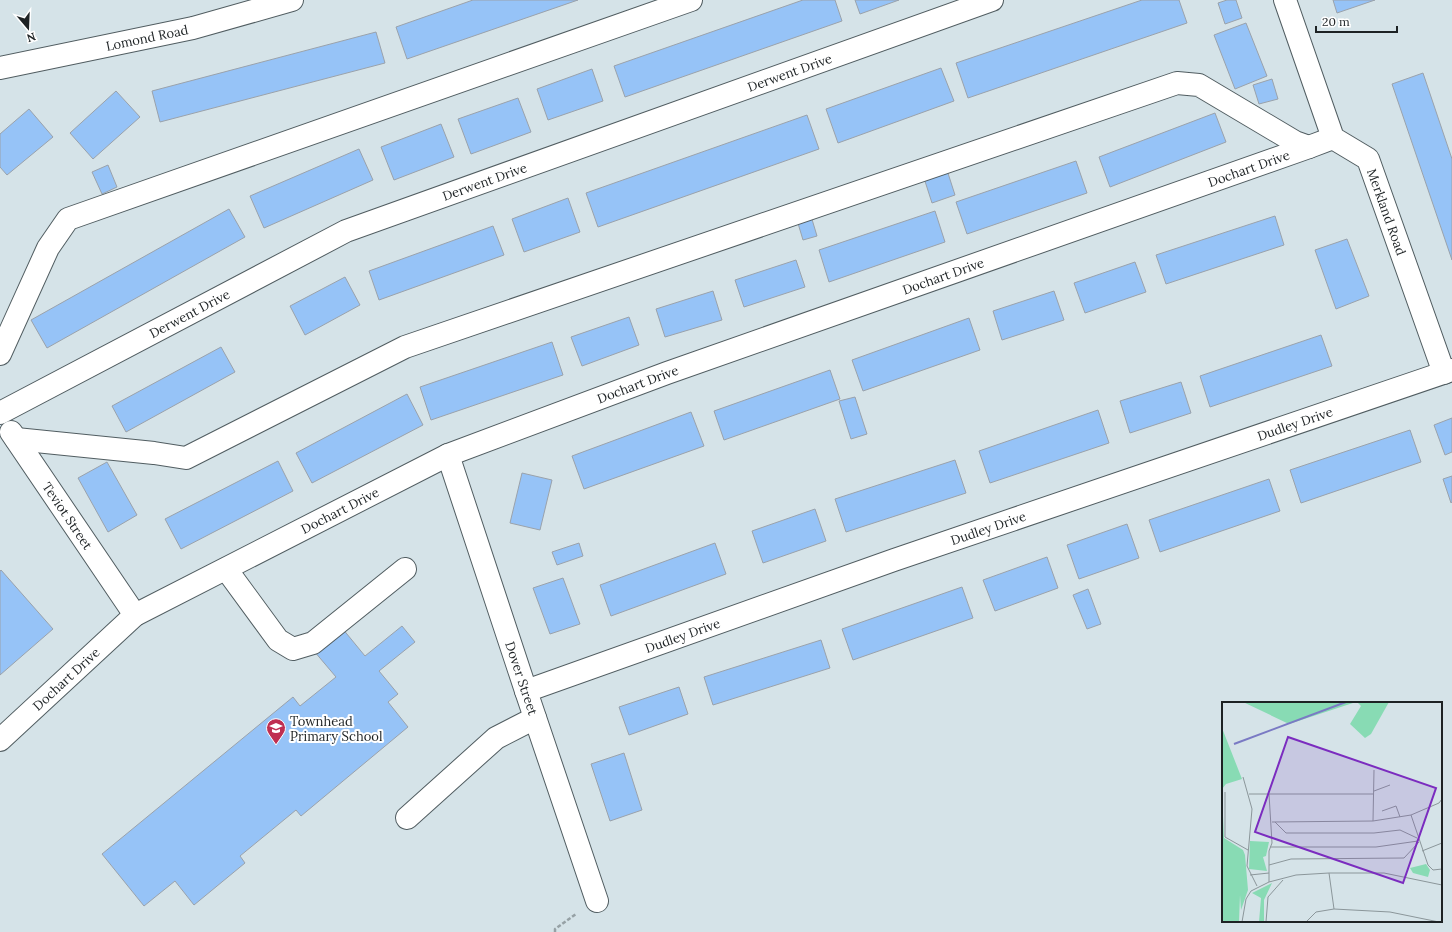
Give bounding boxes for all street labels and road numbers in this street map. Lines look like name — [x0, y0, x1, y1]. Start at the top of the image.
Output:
street label: Lomond Road — [104, 21, 190, 55]
street label: Derwent Drive — [745, 50, 834, 96]
street label: Dochart Drive — [1206, 147, 1292, 191]
street label: Derwent Drive — [440, 159, 529, 205]
street label: Merkland Road — [1363, 166, 1410, 258]
street label: Dochart Drive — [900, 254, 986, 299]
street label: Derwent Drive — [146, 286, 233, 342]
street label: Dochart Drive — [595, 362, 681, 407]
street label: Dudley Drive — [1255, 403, 1335, 445]
street label: Teviot Street — [38, 479, 96, 553]
street label: Dochart Drive — [298, 484, 382, 538]
street label: Dudley Drive — [948, 508, 1028, 549]
street label: Dudley Drive — [643, 615, 722, 657]
street label: Dover Street — [501, 639, 542, 717]
street label: Dochart Drive — [29, 644, 104, 714]

